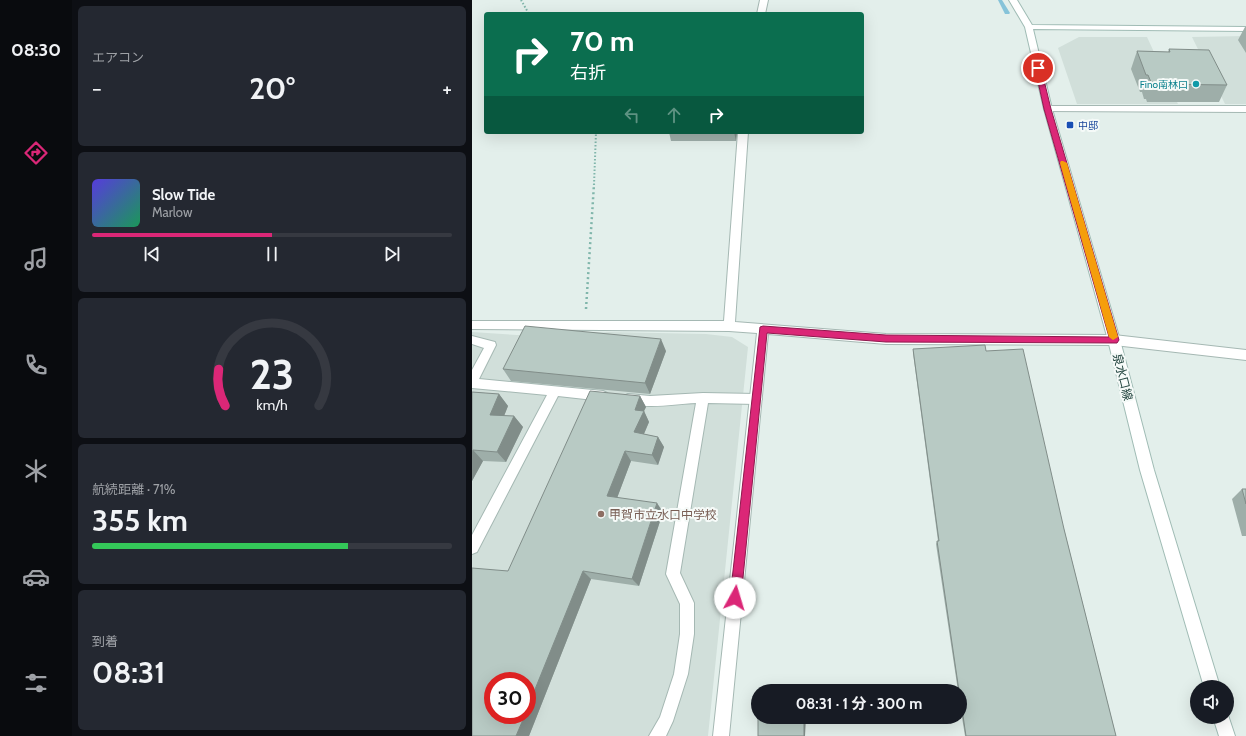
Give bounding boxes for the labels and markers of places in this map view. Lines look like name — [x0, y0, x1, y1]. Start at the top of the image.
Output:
pin — [1021, 51, 1055, 85]
place label: Fino南林口 — [1140, 78, 1188, 91]
marker: Fino南林口 — [1191, 79, 1201, 89]
place label: 中邸 — [1078, 119, 1098, 132]
marker: 中邸 — [1065, 120, 1075, 130]
place label: 甲賀市立水口中学校 — [609, 507, 717, 522]
marker: 甲賀市立水口中学校 — [596, 509, 606, 519]

